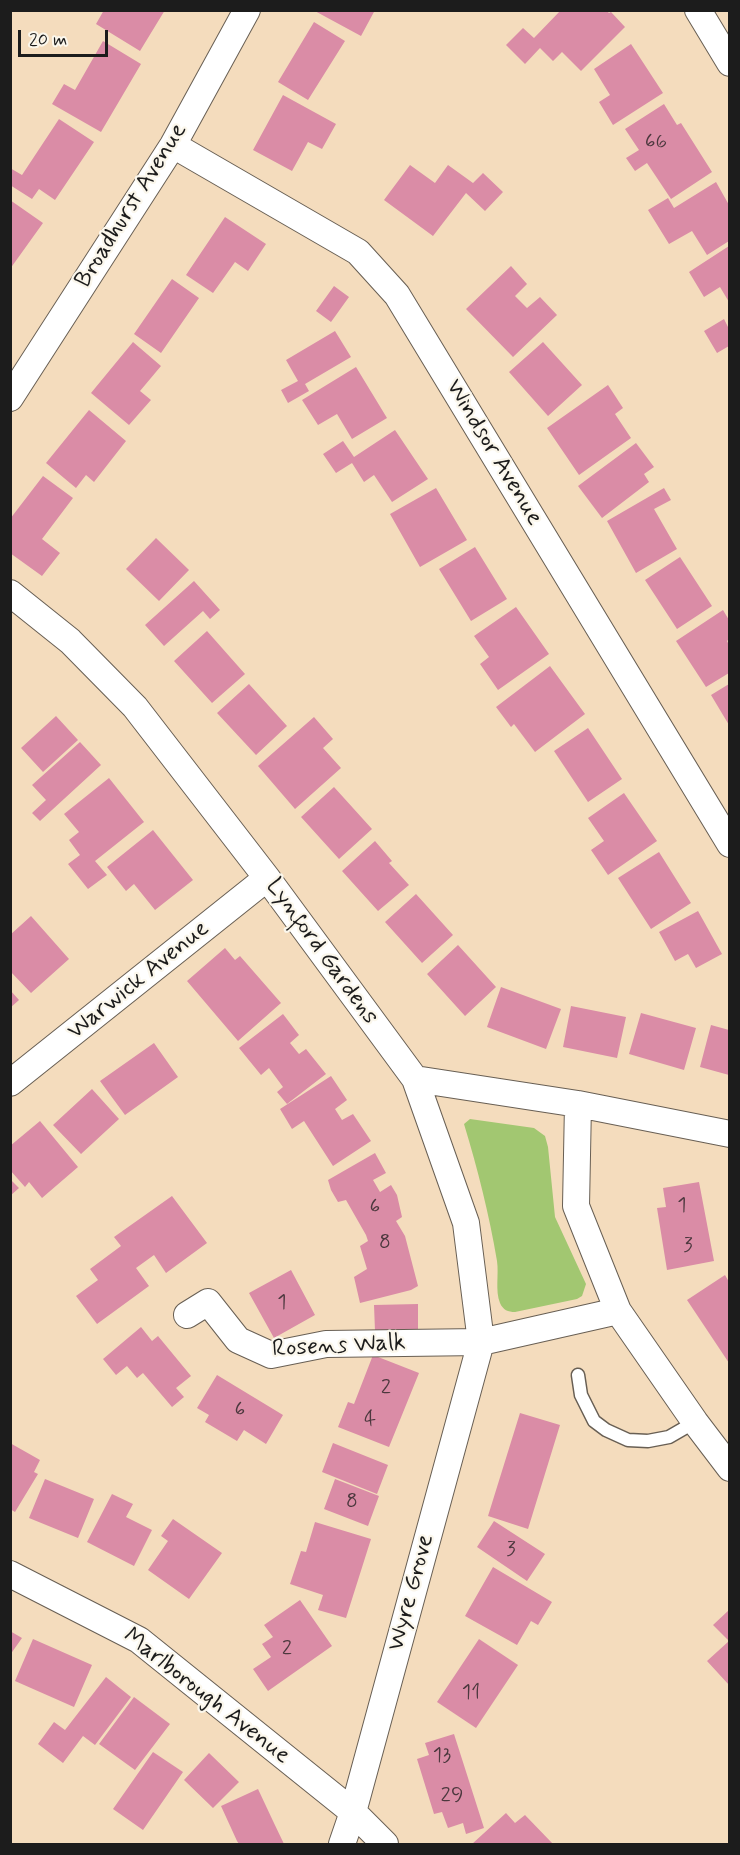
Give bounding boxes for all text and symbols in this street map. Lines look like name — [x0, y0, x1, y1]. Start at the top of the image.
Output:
scale bar — [21, 18, 111, 56]
text: 20 m — [29, 28, 67, 52]
street label: Broadhurst Avenue — [70, 118, 194, 294]
house number: 66 — [645, 130, 667, 156]
street label: Windsor Avenue — [438, 375, 548, 531]
street label: Lynford Gardens — [258, 873, 384, 1031]
street label: Warwick Avenue — [62, 915, 216, 1047]
house number: 1 — [677, 1194, 687, 1220]
house number: 6 — [370, 1195, 380, 1221]
house number: 8 — [379, 1231, 391, 1257]
house number: 3 — [683, 1234, 693, 1260]
house number: 1 — [277, 1291, 287, 1317]
street label: Rosens Walk — [272, 1329, 406, 1365]
house number: 2 — [381, 1376, 391, 1402]
house number: 6 — [235, 1398, 245, 1424]
house number: 4 — [364, 1408, 376, 1434]
house number: 8 — [346, 1490, 358, 1516]
street label: Wyre Grove — [383, 1532, 441, 1654]
house number: 3 — [506, 1538, 516, 1564]
street label: Marlborough Avenue — [117, 1623, 295, 1771]
house number: 2 — [282, 1637, 292, 1663]
house number: 11 — [462, 1681, 480, 1707]
house number: 13 — [433, 1744, 451, 1770]
house number: 29 — [441, 1784, 463, 1810]

